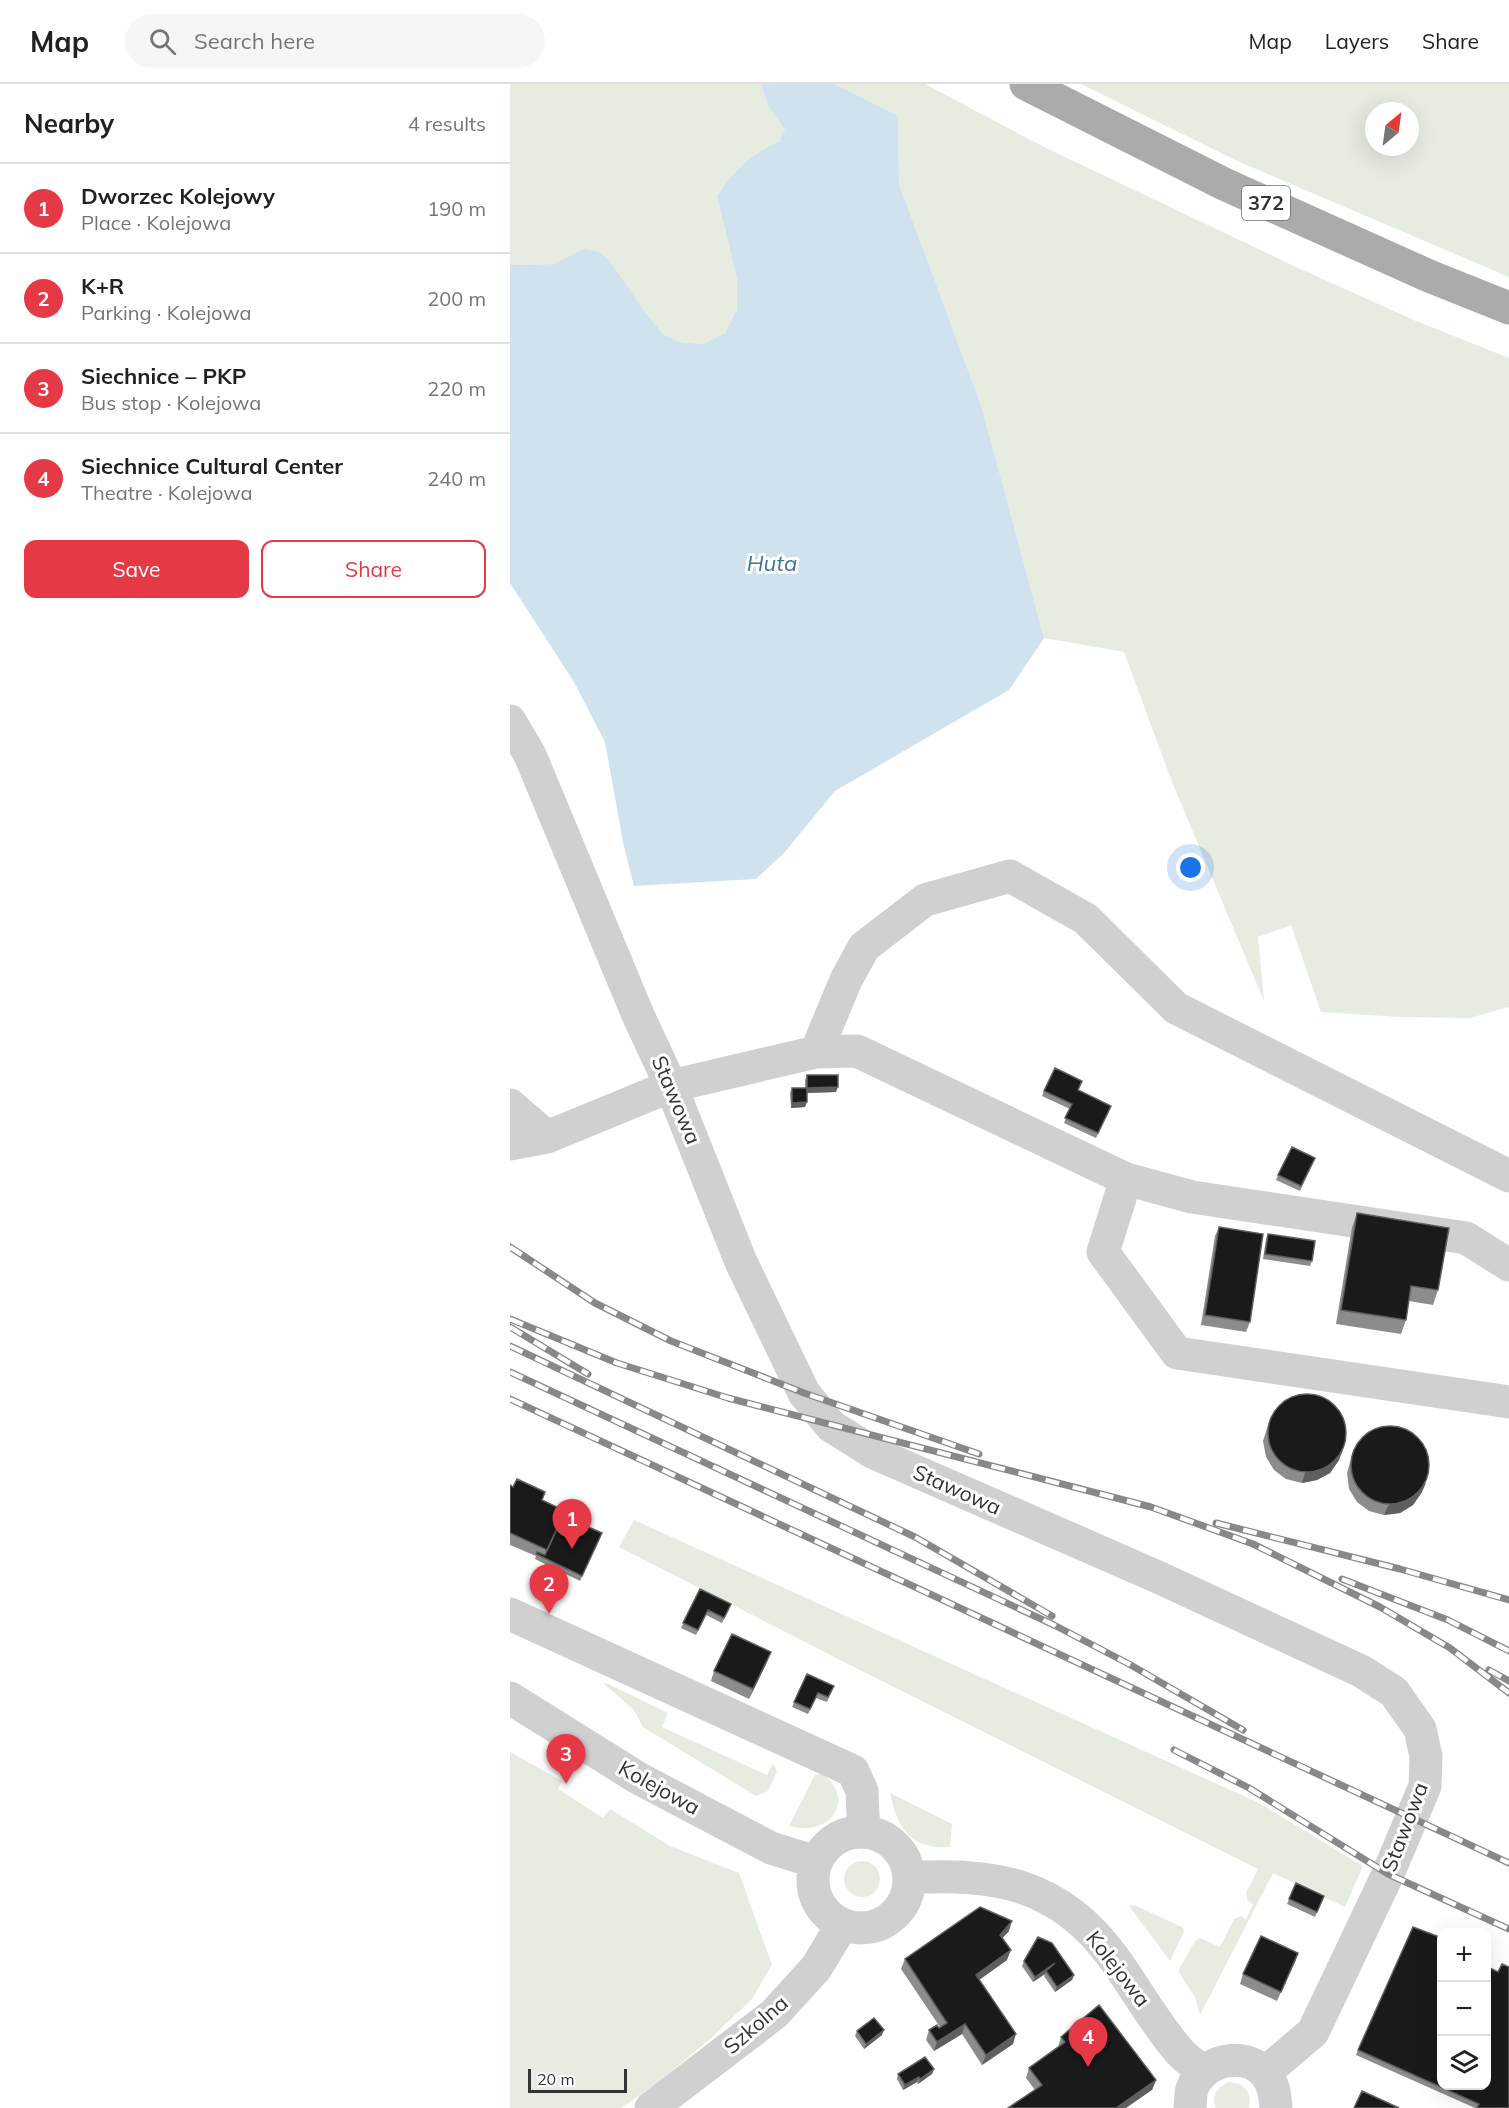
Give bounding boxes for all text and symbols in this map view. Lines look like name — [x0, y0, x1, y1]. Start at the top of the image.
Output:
search box — [125, 14, 545, 68]
text: Map — [30, 24, 89, 59]
icon: search — [146, 25, 179, 58]
text: Search here — [194, 27, 315, 55]
text: Map — [1249, 28, 1292, 54]
text: Layers — [1325, 28, 1389, 54]
text: Share — [1422, 28, 1479, 54]
north arrow — [1365, 102, 1419, 156]
text: Nearby — [24, 107, 114, 140]
text: 4 results — [408, 111, 486, 136]
text: Dworzec Kolejowy — [81, 182, 275, 210]
road number: 372 — [1242, 186, 1290, 220]
text: 1 — [38, 196, 50, 221]
text: 190 m — [427, 196, 486, 221]
text: Place · Kolejowa — [81, 210, 231, 235]
text: K+R — [81, 272, 124, 300]
text: 2 — [38, 286, 50, 311]
text: 200 m — [427, 286, 486, 311]
text: Parking · Kolejowa — [81, 300, 251, 325]
text: Siechnice – PKP — [81, 362, 246, 390]
text: 3 — [38, 376, 50, 401]
text: 220 m — [427, 376, 486, 401]
text: Bus stop · Kolejowa — [81, 390, 261, 415]
text: Siechnice Cultural Center — [81, 452, 343, 480]
text: 4 — [38, 466, 50, 491]
text: 240 m — [427, 466, 486, 491]
text: Theatre · Kolejowa — [81, 480, 252, 505]
button: Save — [24, 540, 249, 598]
button: Share — [261, 540, 486, 598]
water label: Huta — [747, 549, 797, 577]
your location — [1176, 853, 1205, 882]
street label: Stawowa — [647, 1052, 707, 1148]
street label: Stawowa — [909, 1458, 1005, 1520]
pin: 1 — [552, 1500, 592, 1549]
pin: 2 — [530, 1564, 568, 1614]
pin: 3 — [546, 1734, 586, 1784]
street label: Kolejowa — [614, 1754, 705, 1820]
street label: Stawowa — [1375, 1778, 1433, 1875]
street label: Kolejowa — [1081, 1925, 1156, 2011]
map controls — [1437, 1928, 1491, 2090]
button: + — [1437, 1928, 1491, 1982]
button: − — [1437, 1982, 1491, 2036]
street label: Szkolna — [718, 1989, 793, 2059]
pin: 4 — [1068, 2018, 1108, 2067]
button: layers — [1437, 2036, 1491, 2090]
scale bar — [528, 2066, 627, 2094]
text: 20 m — [537, 2069, 574, 2089]

